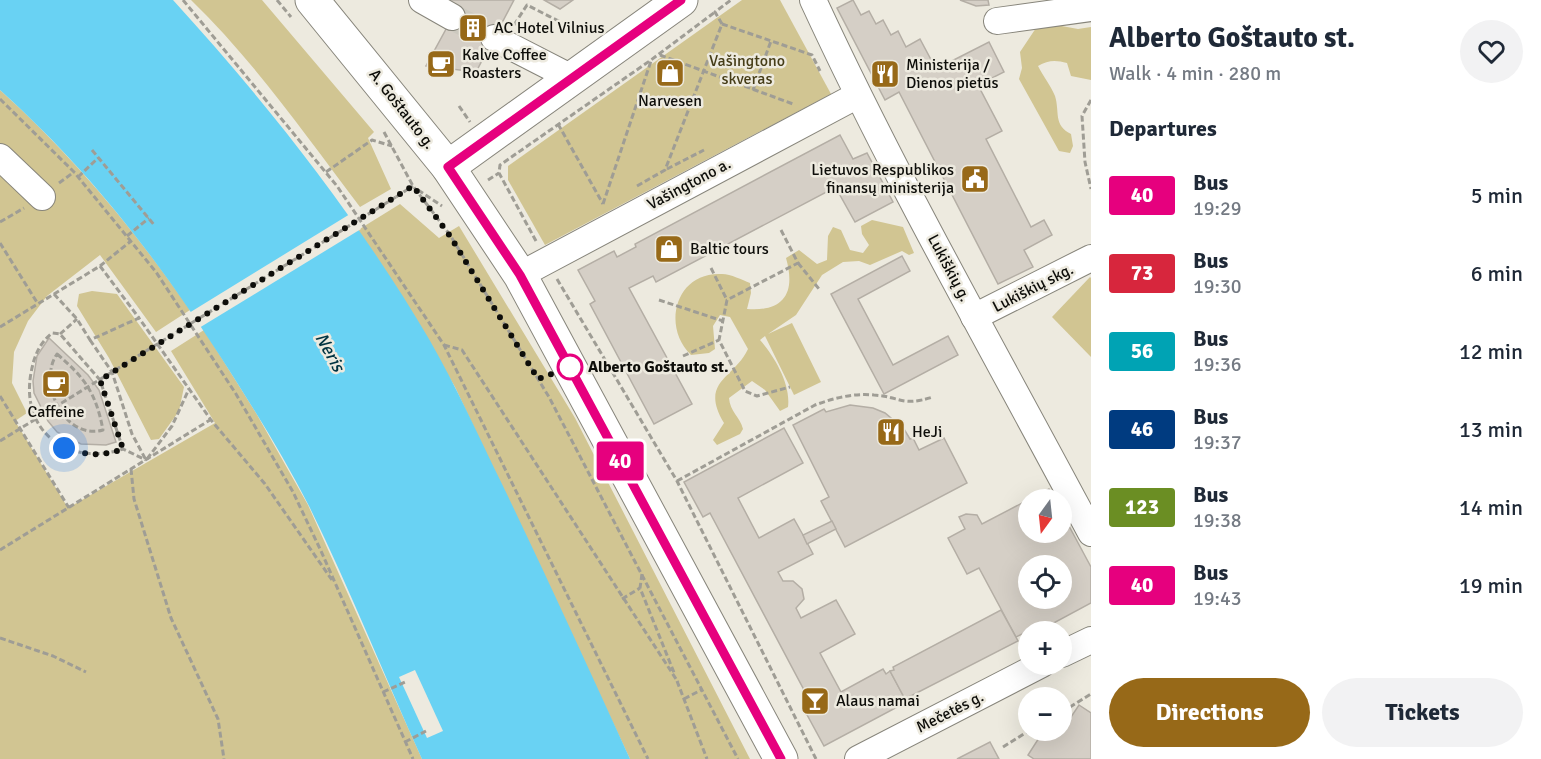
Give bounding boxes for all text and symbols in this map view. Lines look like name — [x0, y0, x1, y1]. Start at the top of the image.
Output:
building icon: AC Hotel Vilnius — [457, 12, 489, 44]
place label: AC Hotel Vilnius — [494, 18, 604, 38]
button: heart — [1460, 20, 1523, 83]
text: Alberto Goštauto st. — [1109, 21, 1355, 55]
place label: Kalve Coffee Roasters — [462, 45, 547, 83]
cafe icon: Kalve Coffee Roasters — [425, 48, 457, 80]
park label: Vašingtono skveras — [709, 51, 785, 89]
place label: Ministerija / Dienos pietūs — [906, 55, 998, 93]
shop icon: Narvesen — [654, 57, 686, 89]
restaurant icon: Ministerija / Dienos pietūs — [869, 58, 901, 90]
text: Walk · 4 min · 280 m — [1109, 61, 1281, 86]
street label: A. Goštauto g. — [365, 65, 439, 153]
place label: Narvesen — [638, 91, 702, 111]
text: Departures — [1109, 115, 1217, 142]
street label: Vašingtono a. — [644, 154, 734, 214]
place label: Lietuvos Respublikos finansų ministerija — [811, 160, 954, 198]
public building icon: Lietuvos Respublikos finansų ministerija — [959, 163, 991, 195]
text: Bus — [1193, 169, 1228, 196]
text: 40 — [1131, 182, 1153, 208]
text: 5 min — [1471, 182, 1523, 209]
text: 19:29 — [1193, 196, 1242, 221]
street label: Lukiškių g. — [923, 231, 975, 305]
shop icon: Baltic tours — [653, 233, 685, 265]
place label: Baltic tours — [690, 239, 769, 259]
text: Bus — [1193, 247, 1228, 274]
street label: Lukiškių skg. — [989, 259, 1077, 317]
text: 73 — [1131, 260, 1153, 286]
text: 6 min — [1471, 260, 1523, 287]
text: 19:30 — [1193, 274, 1242, 299]
text: Bus — [1193, 325, 1228, 352]
water label: Neris — [310, 329, 351, 377]
text: 56 — [1131, 338, 1153, 364]
text: 12 min — [1459, 338, 1523, 365]
text: 19:36 — [1193, 352, 1242, 377]
marker: Alberto Goštauto st. — [557, 354, 583, 380]
place label: Alberto Goštauto st. — [588, 357, 729, 377]
cafe icon: Caffeine — [40, 368, 72, 400]
place label: Caffeine — [28, 402, 84, 422]
text: Bus — [1193, 403, 1228, 430]
restaurant icon: HeJi — [875, 416, 907, 448]
text: 46 — [1131, 416, 1153, 442]
text: 13 min — [1459, 416, 1523, 443]
place label: HeJi — [912, 422, 942, 442]
text: 19:37 — [1193, 430, 1242, 455]
your location — [49, 433, 79, 463]
line badge: 40 — [593, 442, 647, 480]
text: 40 — [609, 448, 631, 474]
text: Bus — [1193, 481, 1228, 508]
north arrow — [1018, 489, 1072, 543]
map controls — [1018, 489, 1072, 741]
text: 123 — [1125, 494, 1159, 520]
text: 14 min — [1459, 494, 1523, 521]
text: 19:38 — [1193, 508, 1242, 533]
button: locate — [1018, 555, 1072, 609]
text: Bus — [1193, 559, 1228, 586]
text: 40 — [1131, 572, 1153, 598]
text: 19 min — [1459, 572, 1523, 599]
text: 19:43 — [1193, 586, 1242, 611]
button: + — [1018, 621, 1072, 675]
button: Directions — [1109, 678, 1310, 747]
button: Tickets — [1322, 678, 1523, 747]
bar icon: Alaus namai — [799, 685, 831, 717]
street label: Mečetės g. — [913, 687, 987, 737]
button: − — [1018, 687, 1072, 741]
place label: Alaus namai — [836, 691, 920, 711]

